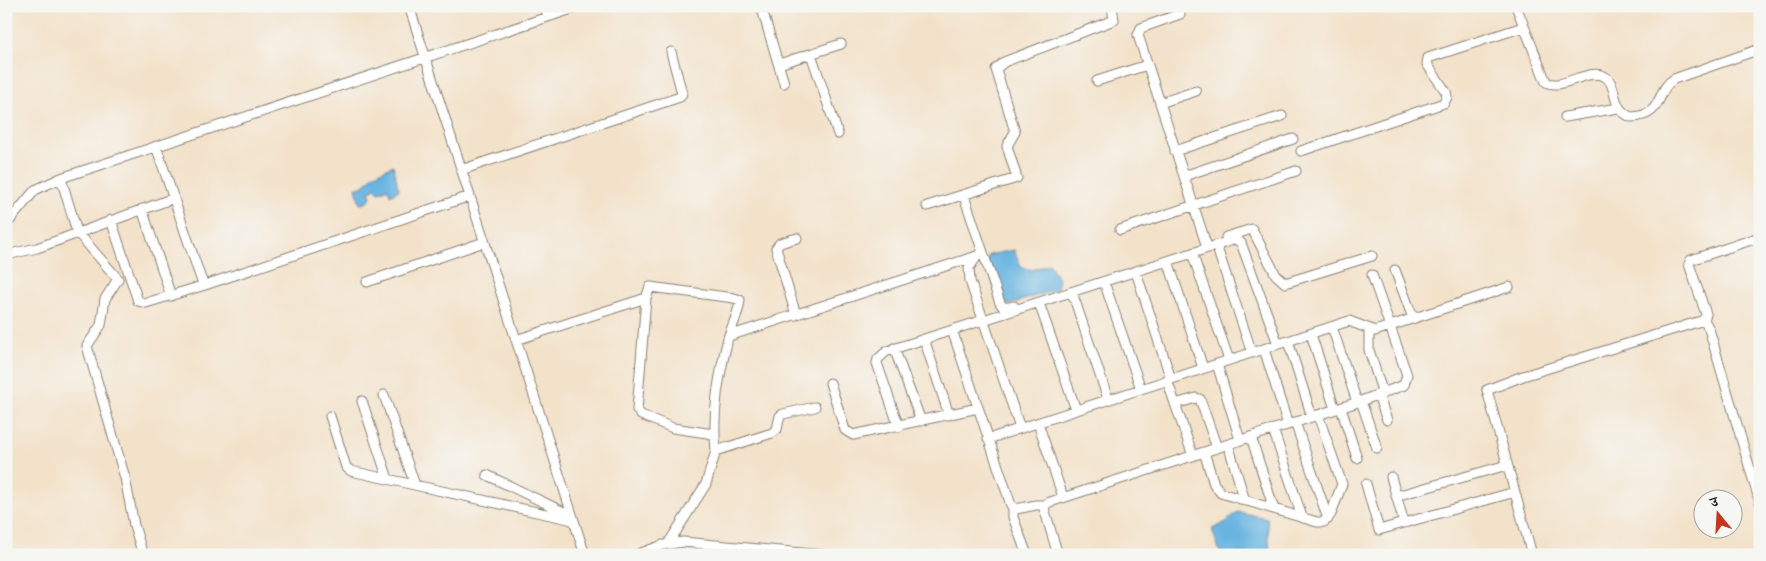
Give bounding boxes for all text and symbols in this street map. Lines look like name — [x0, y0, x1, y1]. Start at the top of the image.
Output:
north arrow — [1694, 488, 1744, 538]
text: उ — [1707, 492, 1721, 513]

